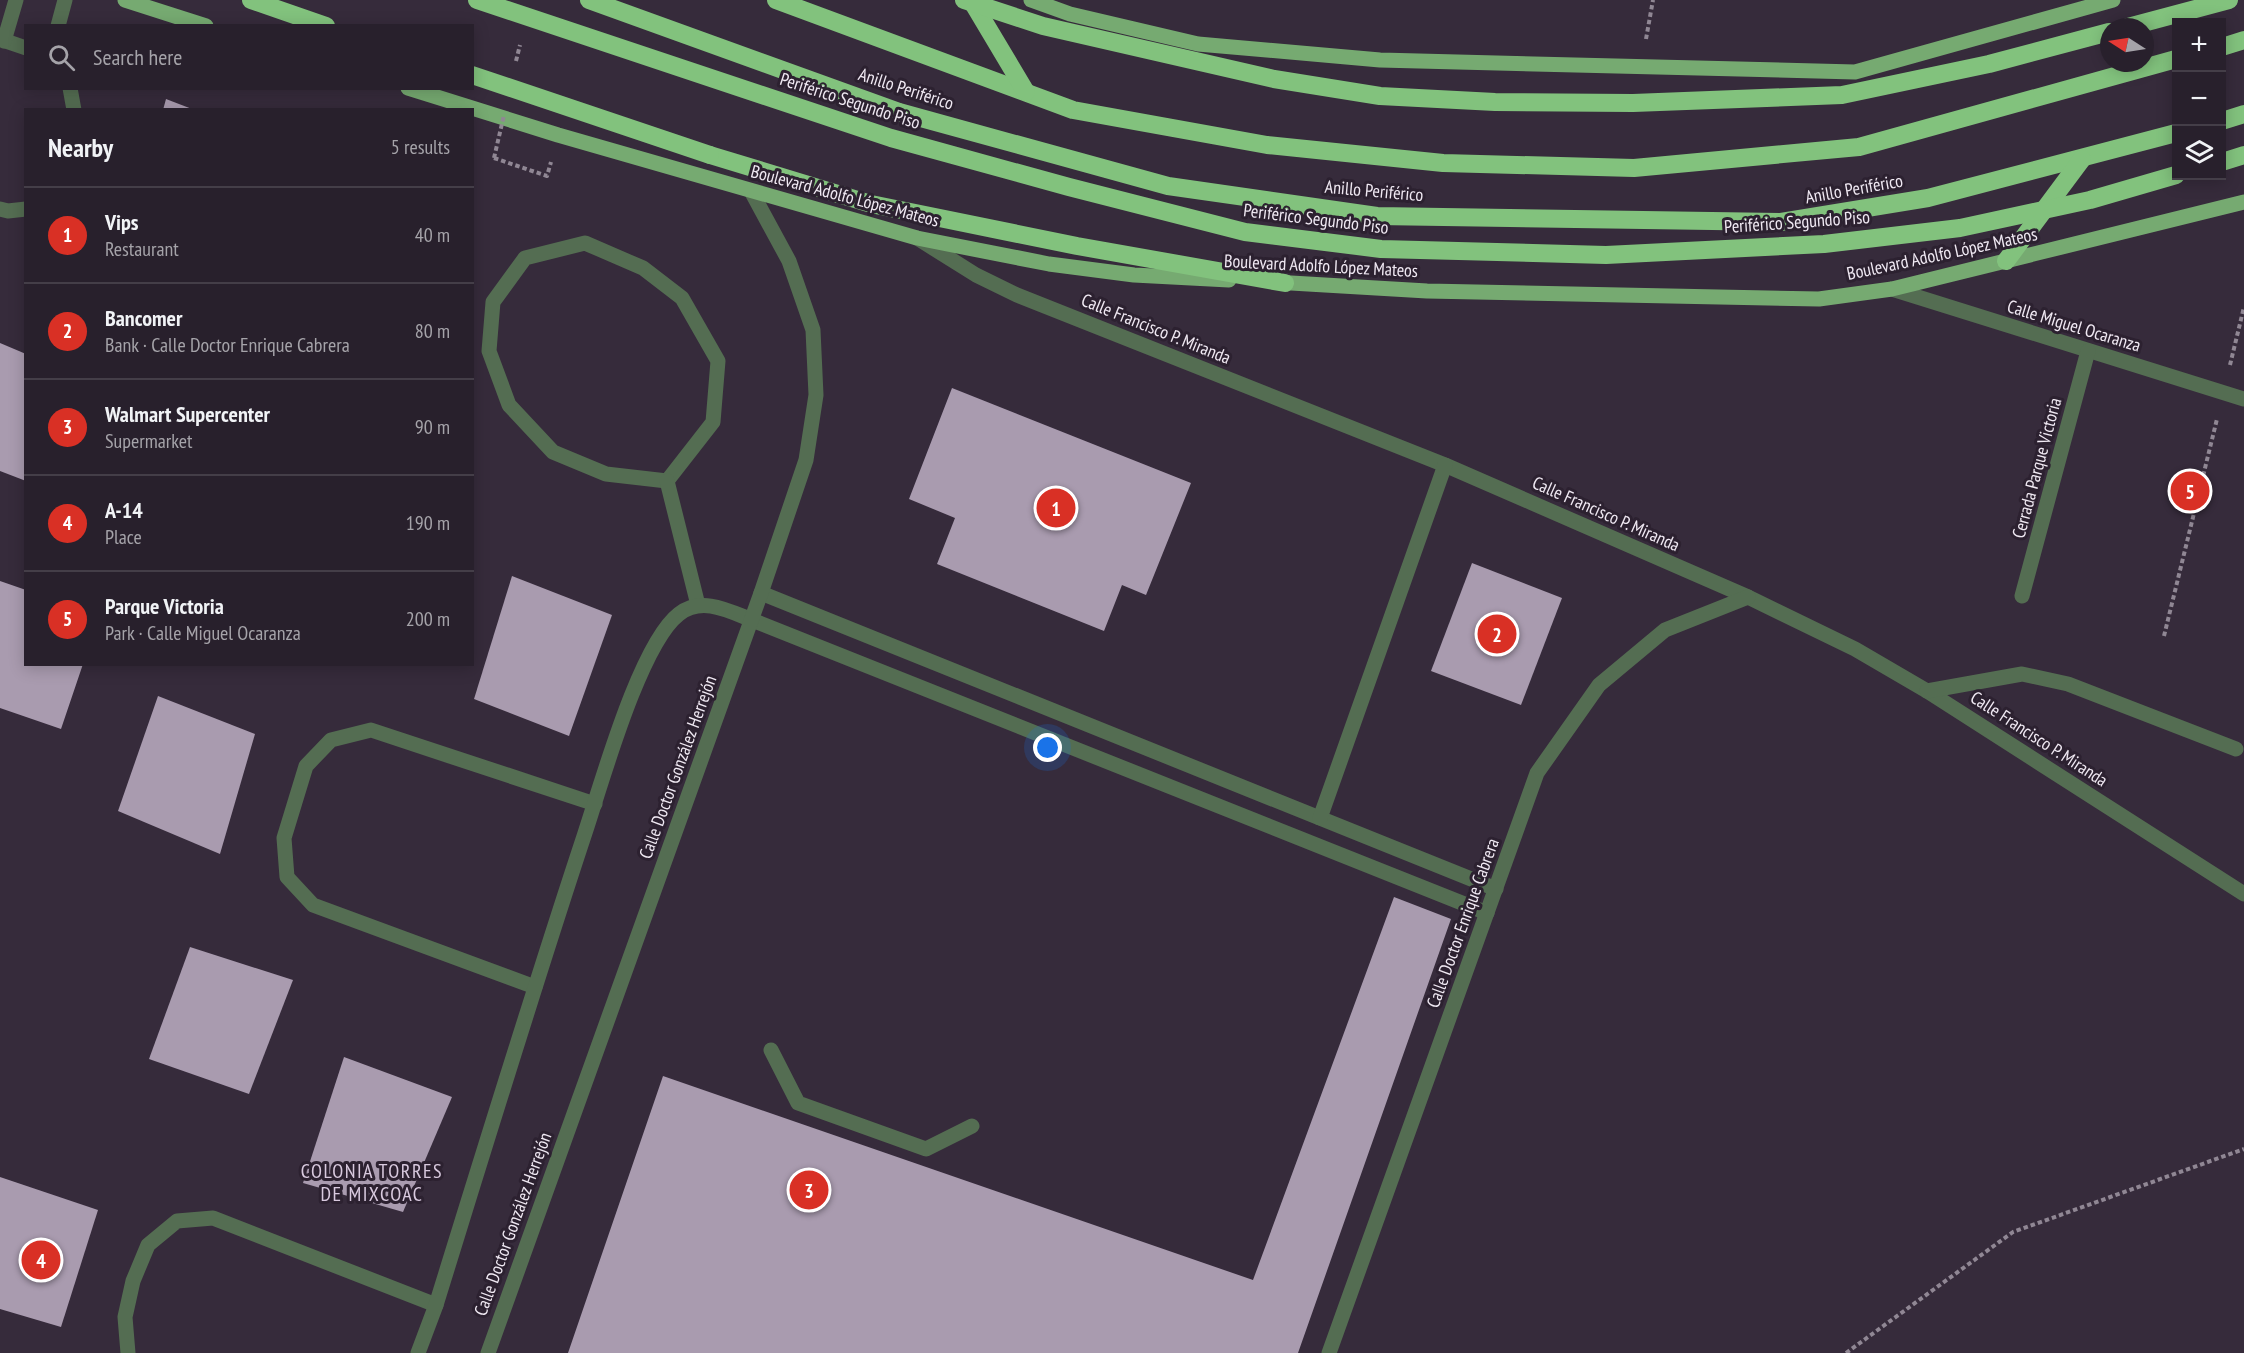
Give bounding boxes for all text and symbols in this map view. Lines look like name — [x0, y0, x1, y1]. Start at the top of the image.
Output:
north arrow — [2100, 18, 2154, 72]
map controls — [2172, 18, 2226, 180]
button: + — [2172, 18, 2226, 72]
search box — [24, 24, 474, 90]
icon: search — [45, 41, 78, 74]
text: Search here — [93, 43, 182, 71]
street label: Anillo Periférico — [856, 62, 957, 115]
street label: Periférico Segundo Piso — [777, 67, 923, 134]
button: − — [2172, 72, 2226, 126]
button: layers — [2172, 126, 2226, 180]
text: Nearby — [48, 131, 113, 164]
text: 5 results — [391, 134, 450, 160]
street label: Boulevard Adolfo López Mateos — [748, 159, 942, 232]
street label: Anillo Periférico — [1803, 169, 1905, 208]
street label: Anillo Periférico — [1324, 175, 1424, 206]
street label: Periférico Segundo Piso — [1242, 198, 1390, 239]
street label: Periférico Segundo Piso — [1723, 205, 1871, 238]
text: Vips — [105, 208, 139, 236]
text: 1 — [63, 222, 72, 248]
text: 40 m — [415, 222, 450, 248]
street label: Boulevard Adolfo López Mateos — [1845, 222, 2039, 285]
text: Restaurant — [105, 236, 179, 262]
street label: Boulevard Adolfo López Mateos — [1224, 249, 1419, 282]
street label: Calle Francisco P. Miranda — [1078, 288, 1234, 369]
street label: Calle Miguel Ocaranza — [2005, 294, 2144, 357]
text: Bancomer — [105, 304, 182, 332]
text: 2 — [63, 318, 72, 344]
text: 80 m — [415, 318, 450, 344]
text: Bank · Calle Doctor Enrique Cabrera — [105, 332, 350, 358]
street label: Cerrada Parque Victoria — [2007, 395, 2066, 541]
text: Walmart Supercenter — [105, 400, 270, 428]
text: 3 — [63, 414, 72, 440]
text: 90 m — [415, 414, 450, 440]
text: Supermarket — [105, 428, 193, 454]
pin: 5 — [2170, 468, 2210, 514]
street label: Calle Francisco P. Miranda — [1529, 471, 1683, 556]
pin: 1 — [1036, 486, 1076, 530]
text: A-14 — [105, 496, 143, 524]
text: 4 — [63, 510, 72, 536]
text: 190 m — [406, 510, 450, 536]
text: Place — [105, 524, 142, 550]
text: Parque Victoria — [105, 592, 224, 620]
text: 5 — [63, 606, 72, 632]
text: 200 m — [406, 606, 450, 632]
pin: 2 — [1478, 612, 1516, 656]
text: Park · Calle Miguel Ocaranza — [105, 620, 301, 646]
street label: Calle Doctor González Herrejón — [634, 672, 721, 862]
street label: Calle Francisco P. Miranda — [1966, 686, 2112, 791]
your location — [1033, 733, 1062, 762]
street label: Calle Doctor Enrique Cabrera — [1421, 835, 1504, 1011]
street label: Calle Doctor González Herrejón — [469, 1129, 556, 1319]
district label: COLONIA TORRES DE MIXCOAC — [301, 1158, 443, 1207]
pin: 3 — [790, 1168, 828, 1212]
pin: 4 — [22, 1238, 60, 1282]

